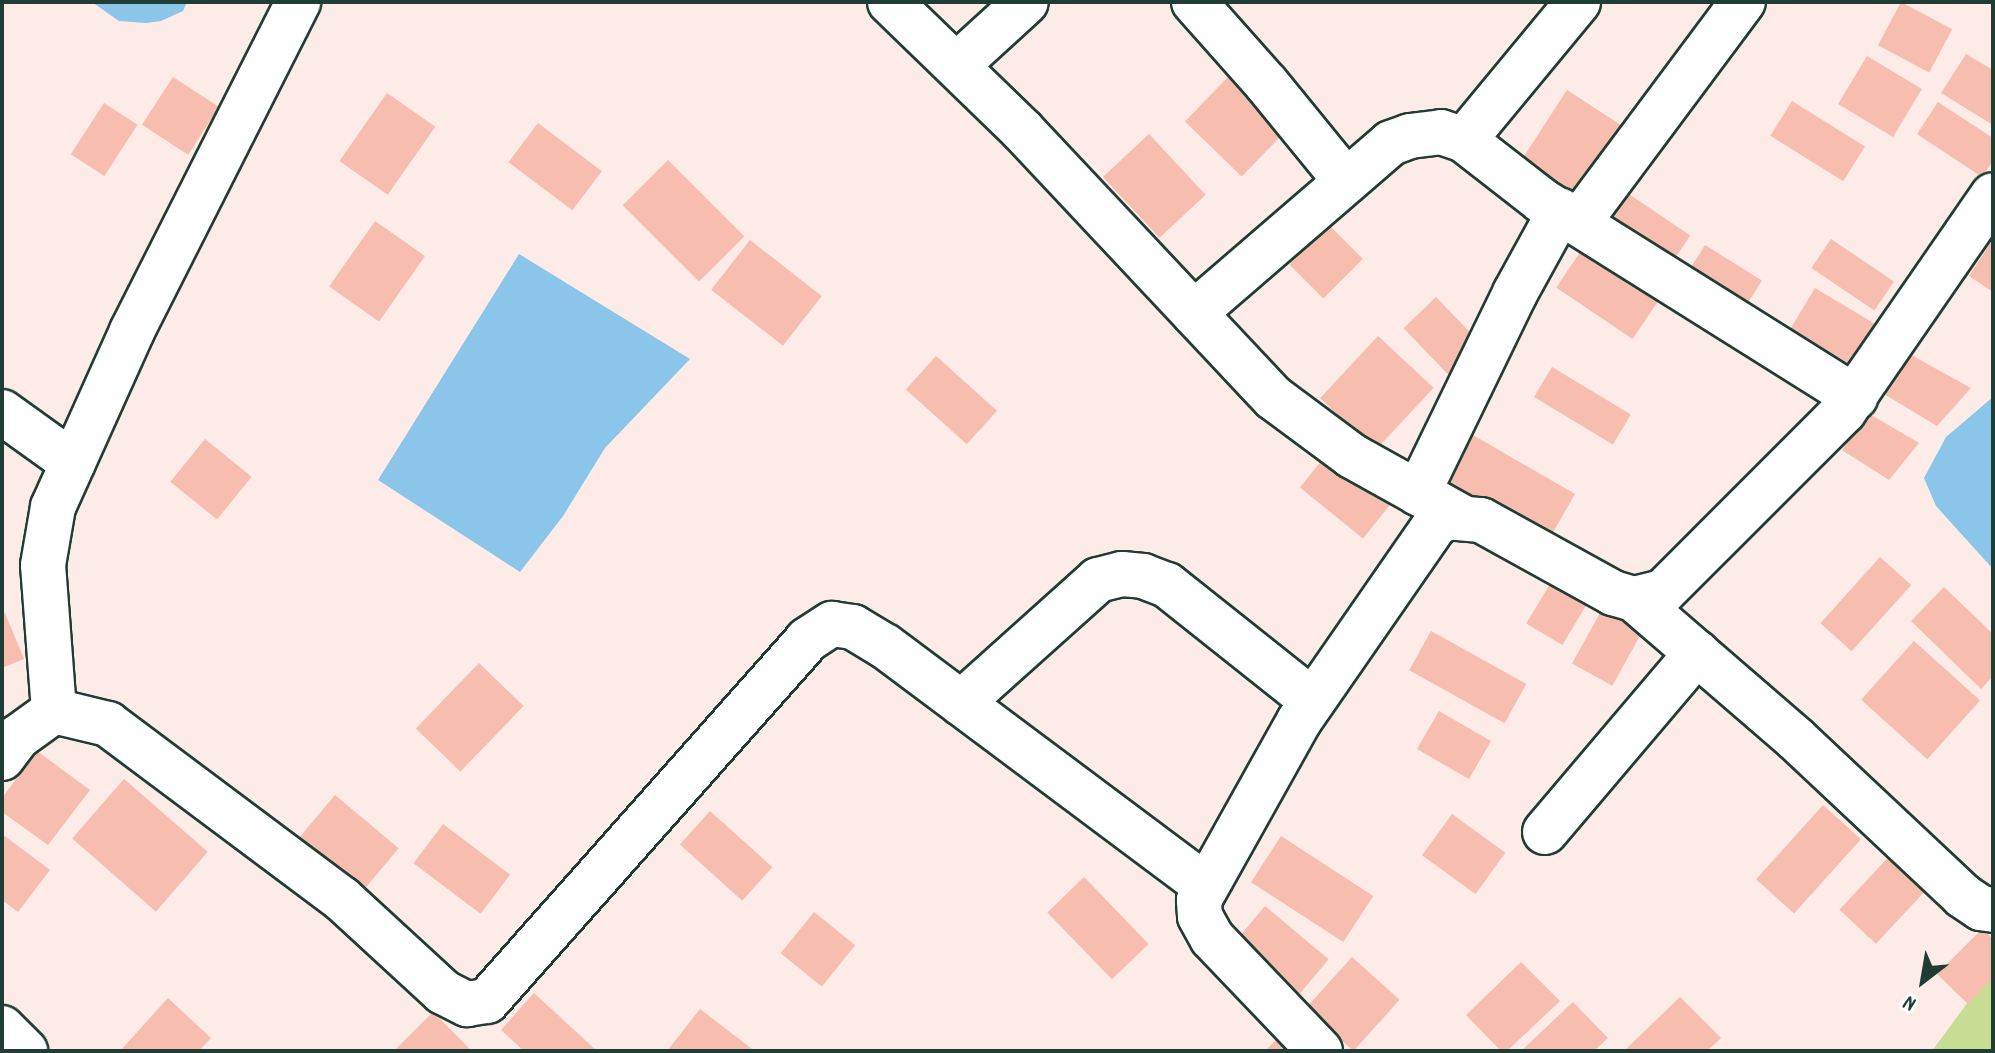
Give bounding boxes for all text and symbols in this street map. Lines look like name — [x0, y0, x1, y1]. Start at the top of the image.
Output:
north arrow — [1883, 941, 1963, 1021]
text: N — [1898, 986, 1923, 1018]

